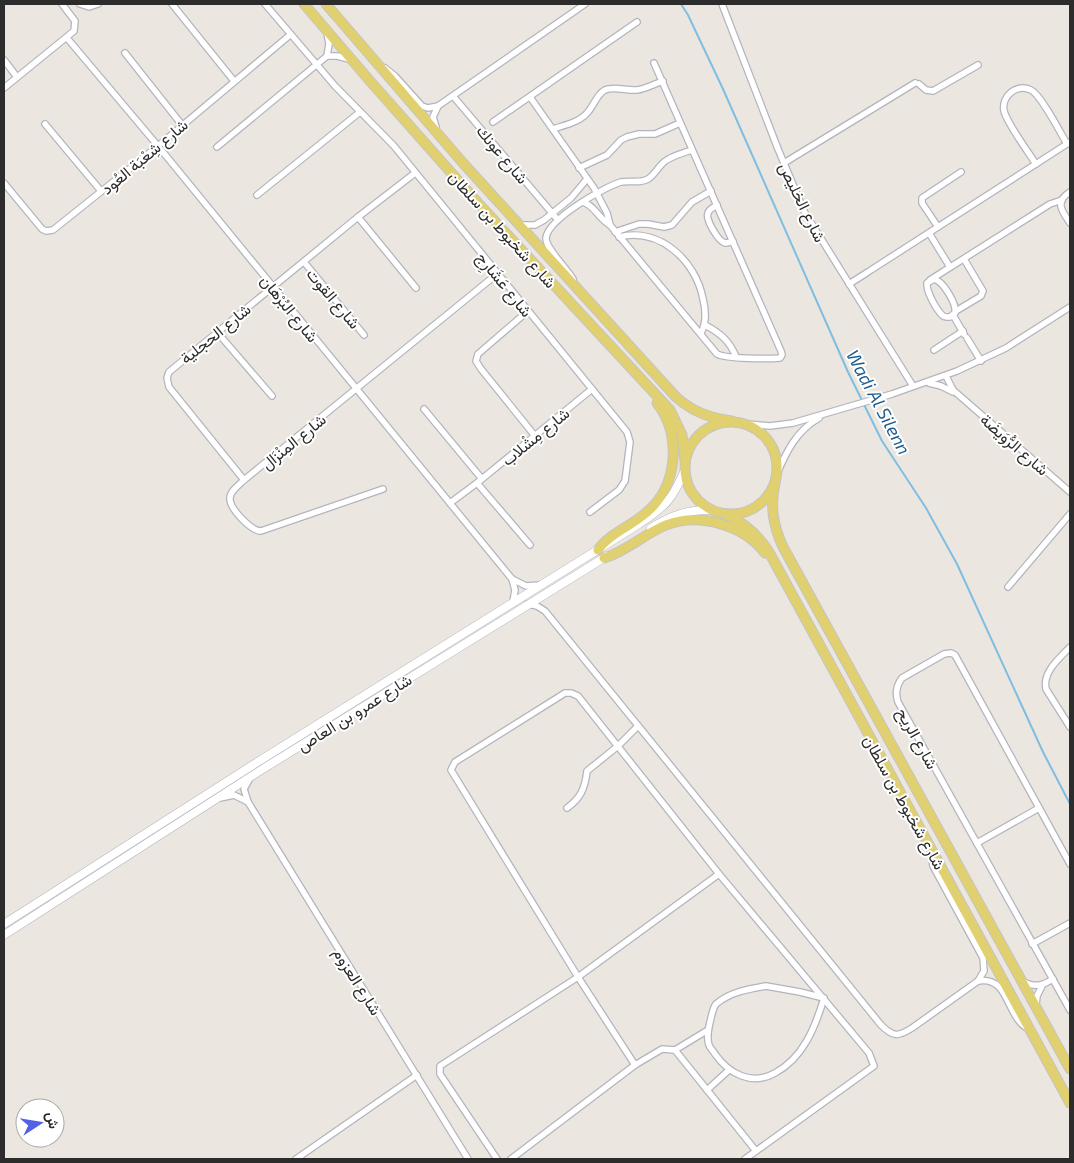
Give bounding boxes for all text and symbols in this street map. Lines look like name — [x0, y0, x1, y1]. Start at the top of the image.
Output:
street label: شارع شِعْبَة العُود — [97, 114, 193, 200]
street label: شارع عونك — [471, 121, 533, 189]
street label: شارع الخليص — [773, 159, 830, 246]
street label: شارع شخبوط بن سلطان — [443, 167, 560, 293]
street label: شارع عَشَارِج — [470, 248, 537, 323]
street label: شارع القوت — [301, 264, 365, 334]
street label: شارع البُرْهَان — [255, 271, 323, 347]
street label: شارع الحجلية — [176, 299, 256, 369]
water label: Wadi Al Silenn — [842, 346, 916, 458]
street label: شارع مِشْلاب — [497, 403, 575, 471]
street label: شارع المِنْزَال — [257, 409, 331, 475]
street label: شارع الرُّوَيضَة — [975, 409, 1053, 481]
street label: شارع عمرو بن العاص — [293, 669, 416, 757]
street label: شارع الريح — [891, 704, 943, 773]
street label: شارع شخبوط بن سلطان — [858, 731, 950, 874]
street label: شارع العزوم — [327, 944, 386, 1020]
north arrow — [15, 1098, 65, 1148]
text: ش — [42, 1110, 63, 1131]

